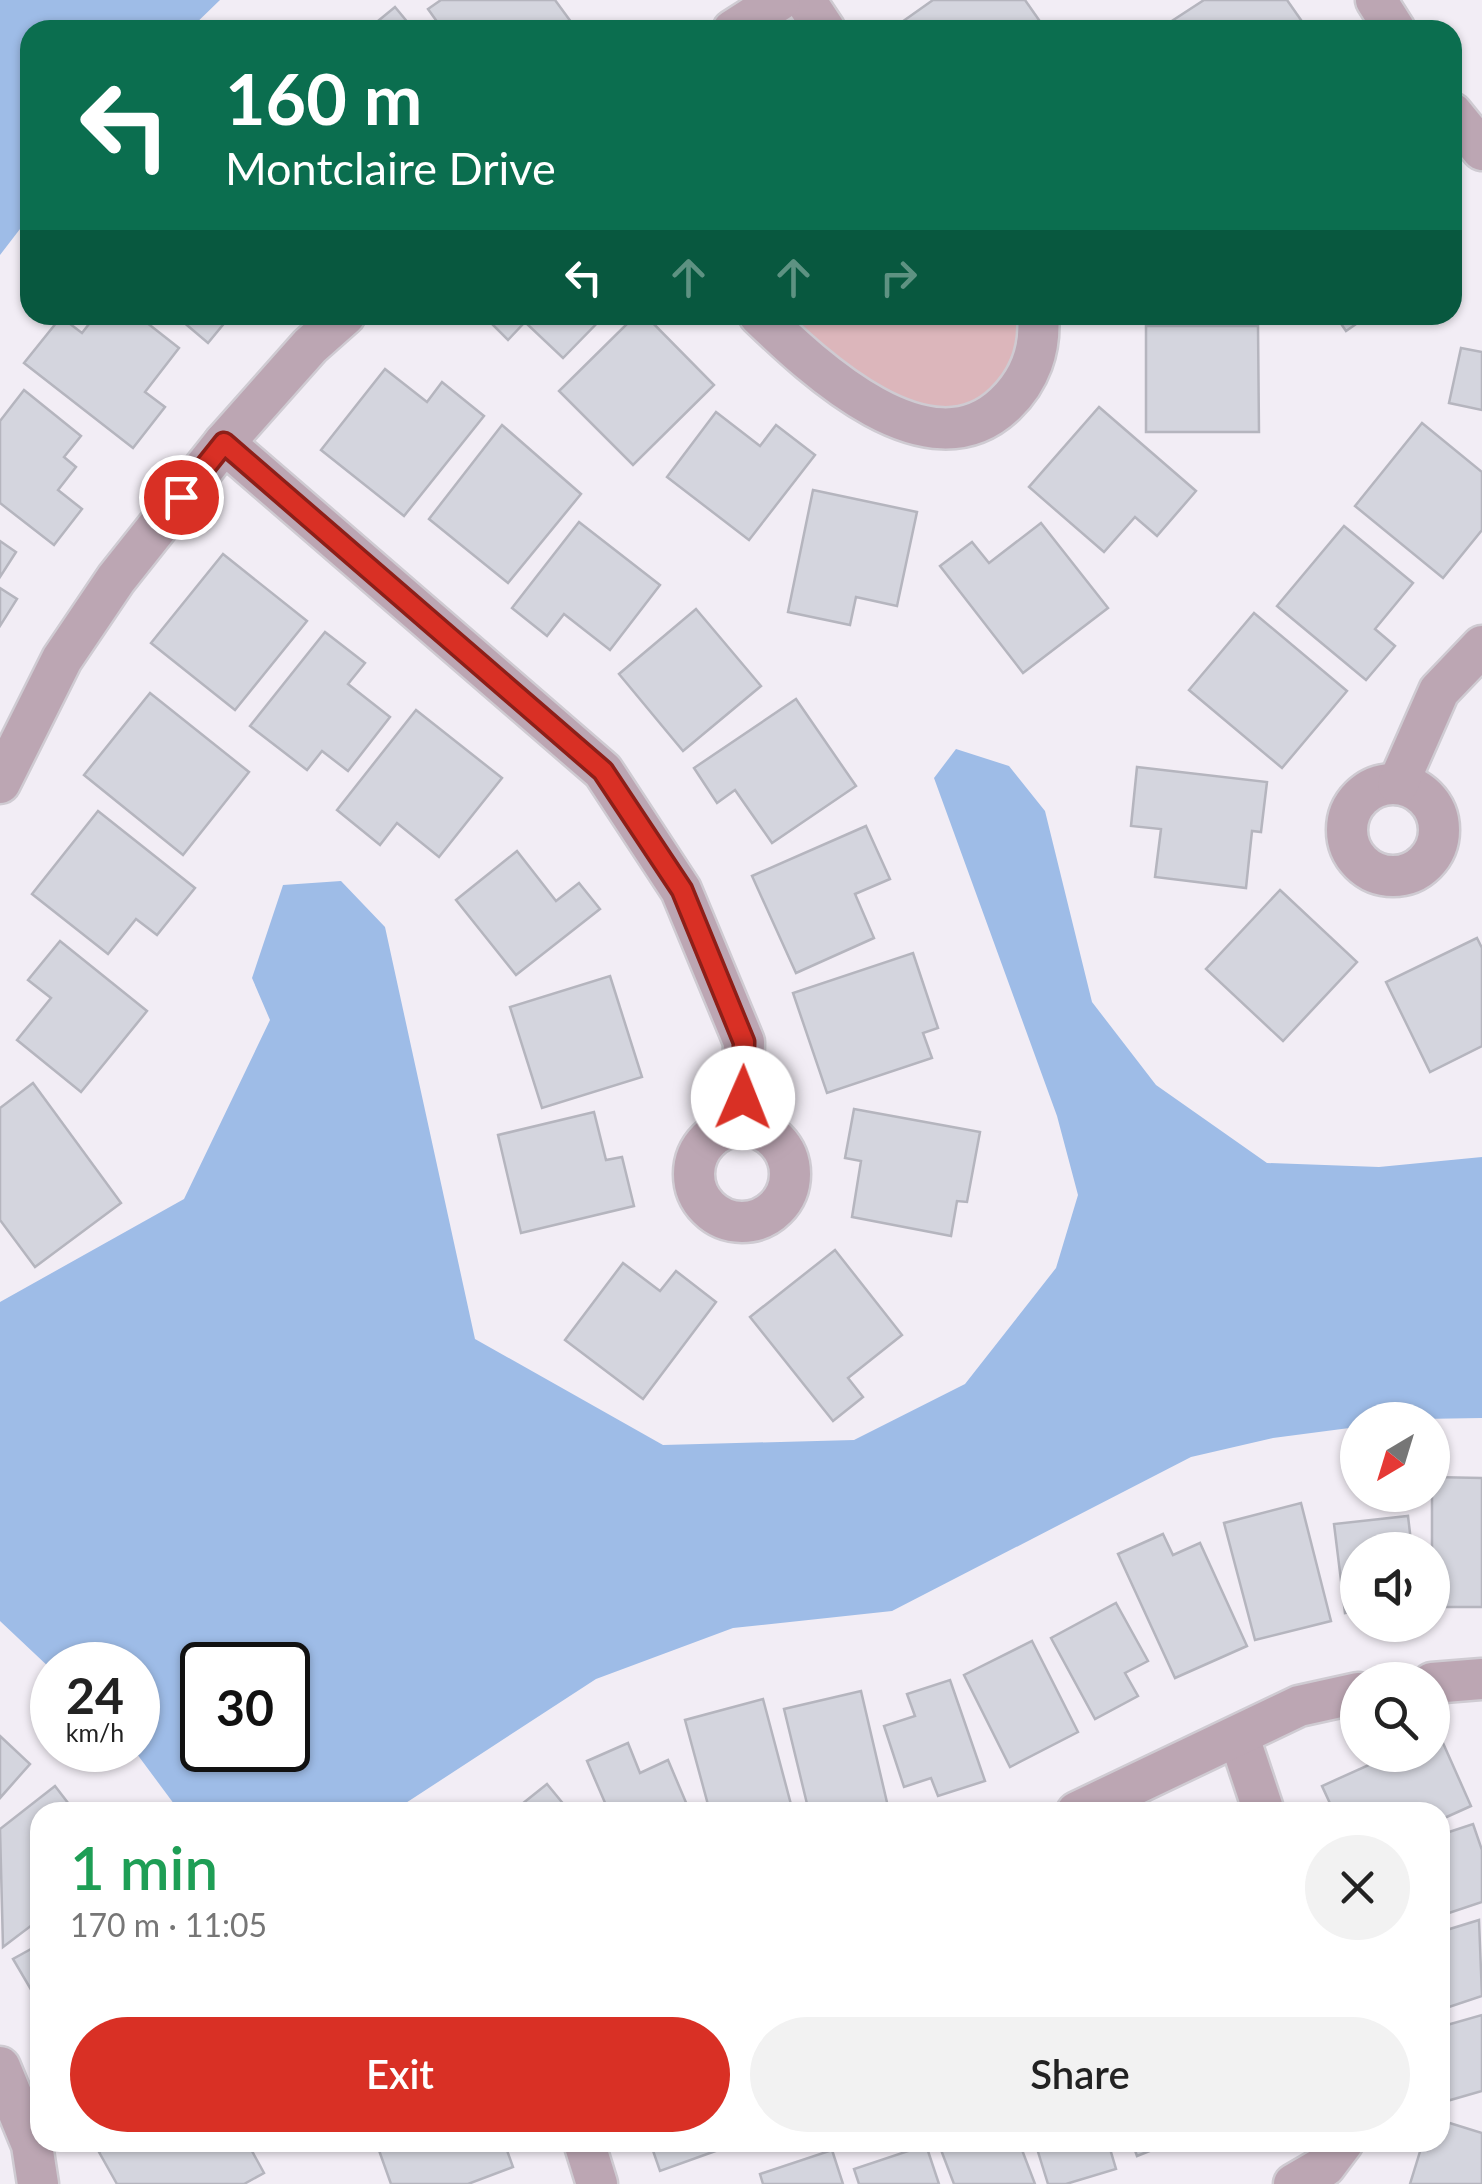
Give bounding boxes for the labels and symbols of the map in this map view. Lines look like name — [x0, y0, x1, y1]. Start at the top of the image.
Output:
pin — [139, 455, 224, 540]
position arrow — [691, 1046, 795, 1150]
north arrow — [1340, 1402, 1450, 1512]
speed limit sign: 30 — [180, 1642, 310, 1772]

